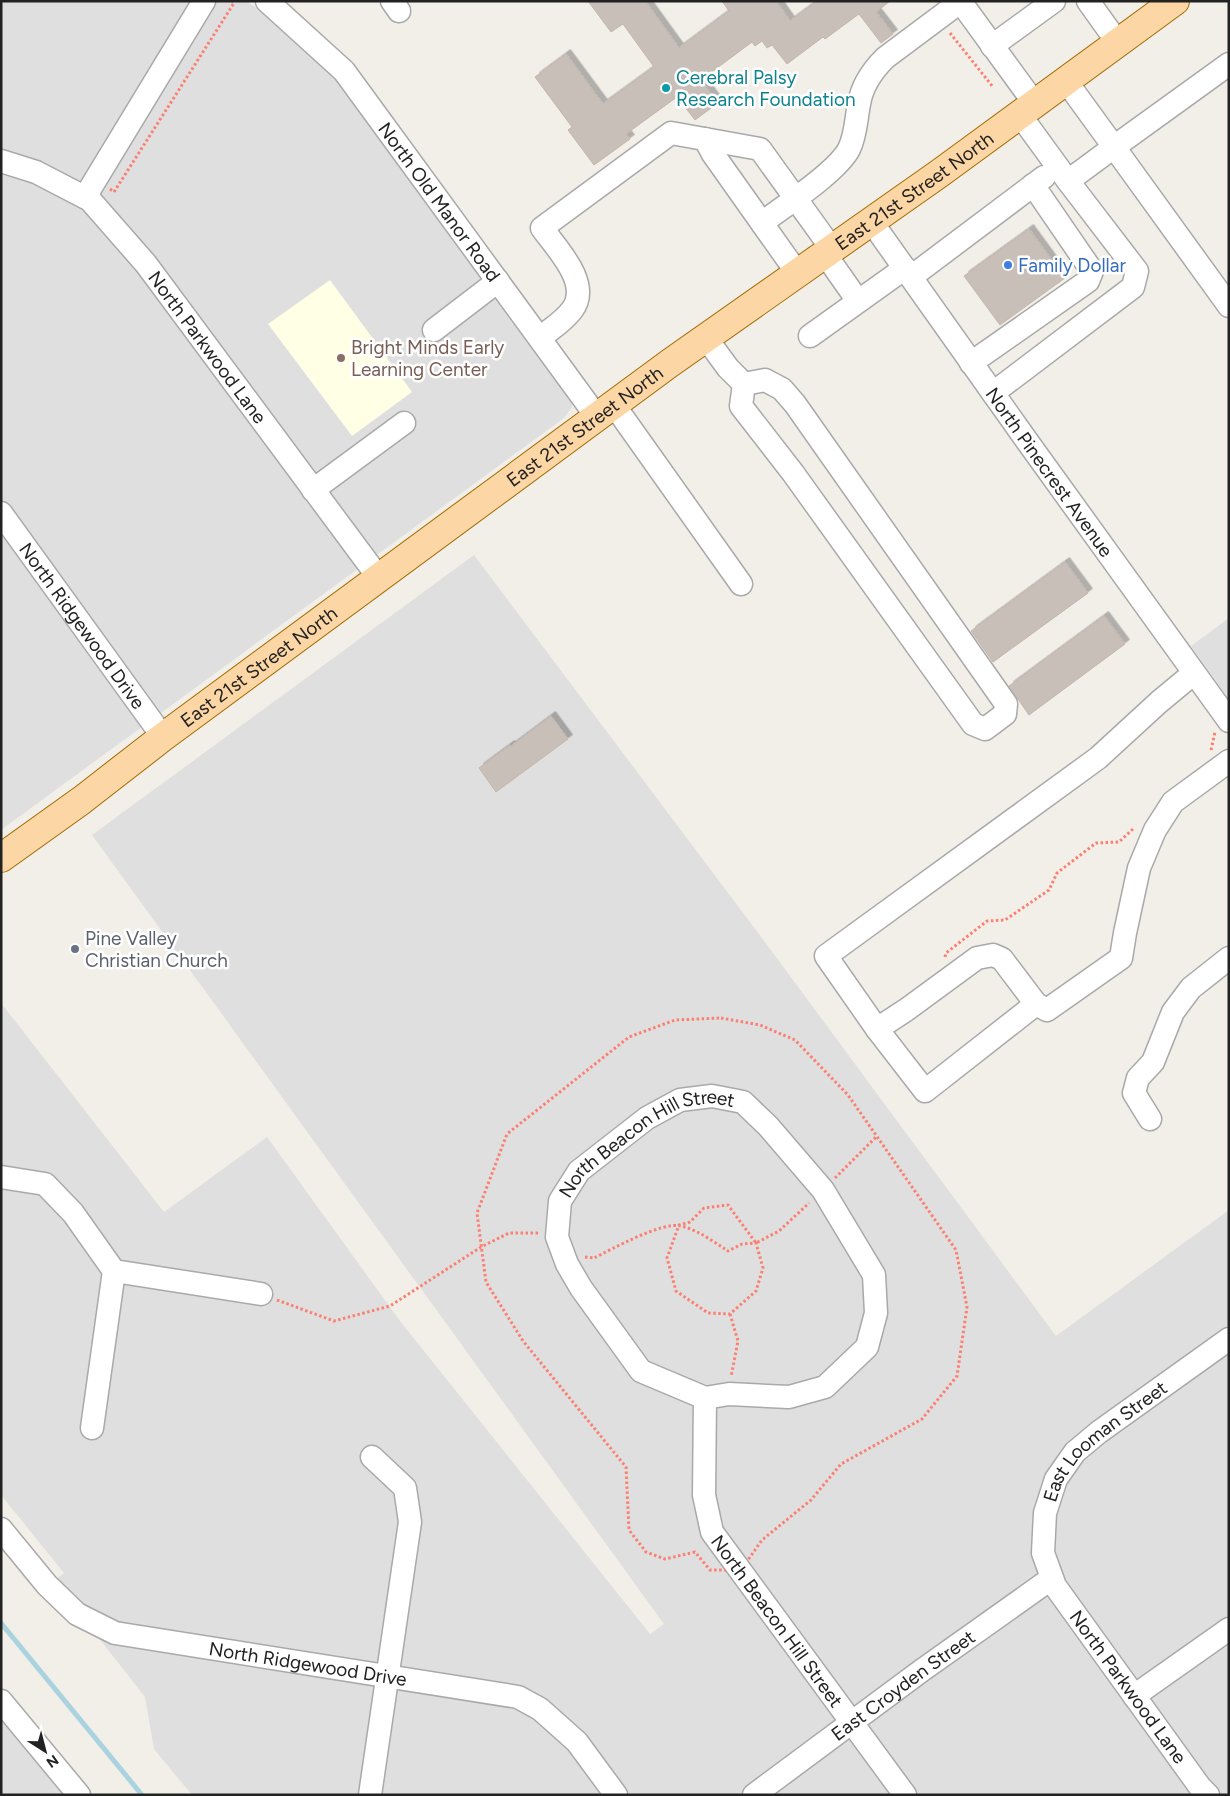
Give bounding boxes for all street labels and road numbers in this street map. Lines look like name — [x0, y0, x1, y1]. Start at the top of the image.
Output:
street label: North Old Manor Road — [374, 118, 505, 286]
street label: East 21st Street North — [830, 127, 998, 255]
street label: North Parkwood Lane — [144, 266, 272, 428]
street label: East 21st Street North — [502, 361, 667, 491]
street label: North Pinecrest Avenue — [981, 383, 1118, 561]
street label: North Ridgewood Drive — [15, 538, 150, 713]
street label: East 21st Street North — [176, 601, 341, 732]
street label: North Beacon Hill Street — [554, 1084, 737, 1202]
street label: East Looman Street — [1038, 1376, 1171, 1505]
street label: North Beacon Hill Street — [706, 1530, 848, 1712]
street label: North Parkwood Lane — [1065, 1606, 1191, 1768]
street label: East Croyden Street — [826, 1625, 979, 1745]
street label: North Ridgewood Drive — [207, 1637, 408, 1691]

